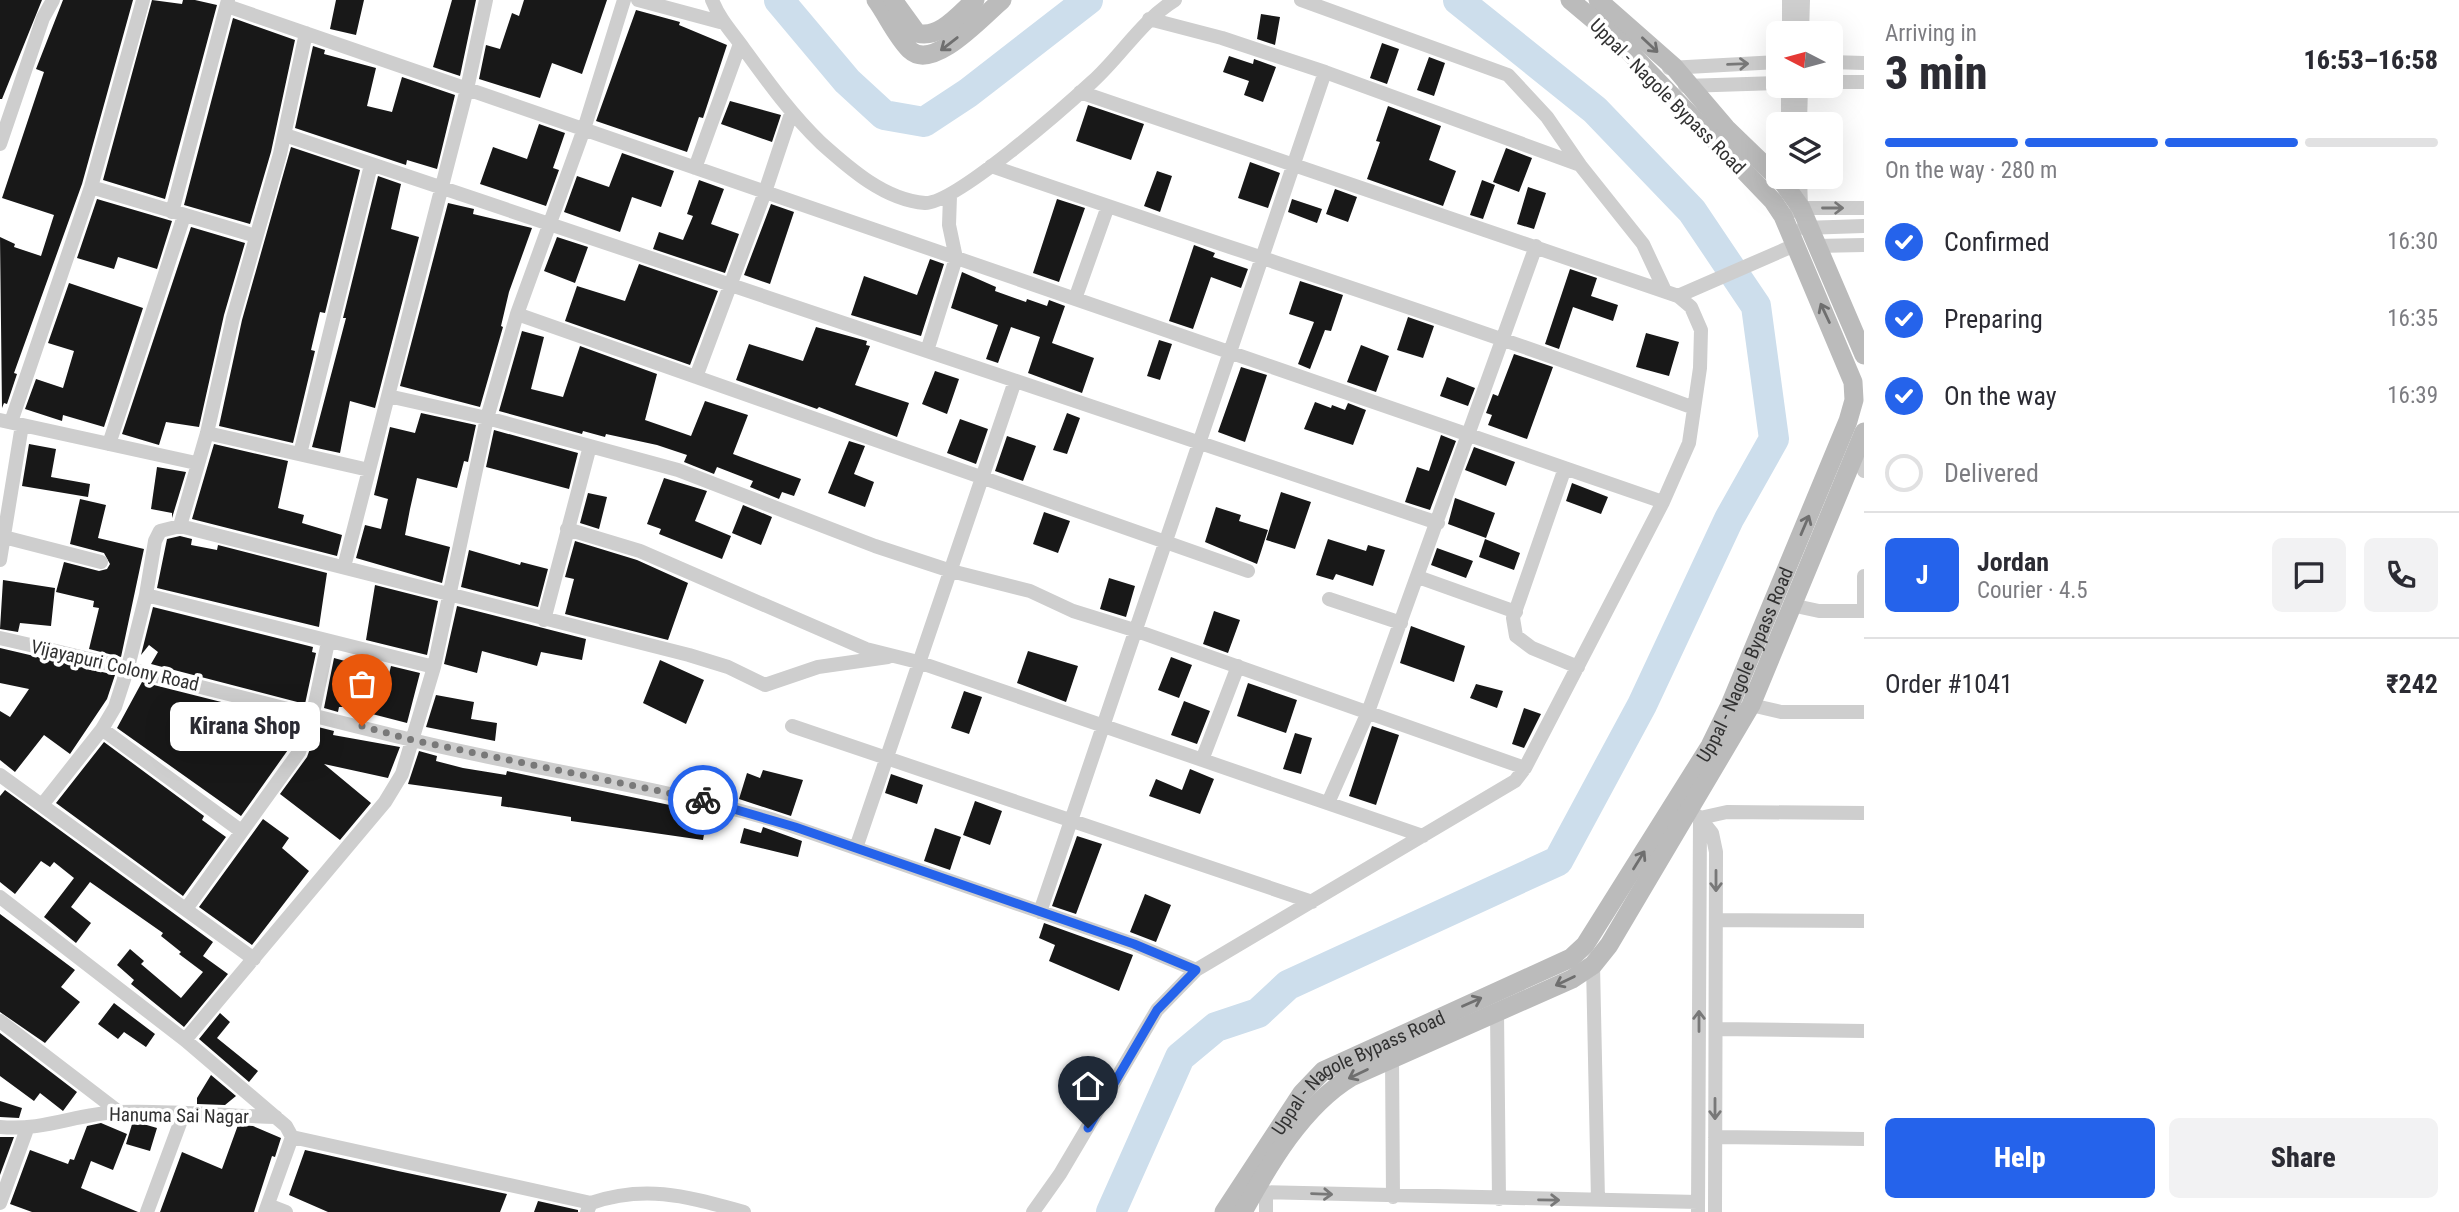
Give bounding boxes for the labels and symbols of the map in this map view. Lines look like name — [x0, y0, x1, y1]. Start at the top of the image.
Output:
street label: Uppal - Nagole Bypass Road — [1585, 14, 1750, 179]
north arrow — [1766, 21, 1843, 98]
one-way arrow — [941, 36, 959, 51]
one-way arrow — [1641, 36, 1658, 53]
one-way arrow — [1726, 57, 1749, 70]
one-way arrow — [1821, 201, 1844, 215]
one-way arrow — [1818, 303, 1831, 324]
one-way arrow — [1799, 515, 1812, 537]
street label: Uppal - Nagole Bypass Road — [1692, 564, 1798, 766]
street label: Vijayapuri Colony Road — [28, 635, 201, 696]
pin — [332, 654, 392, 726]
callout: Kirana Shop — [170, 702, 320, 750]
courier — [668, 765, 738, 835]
one-way arrow — [1633, 851, 1647, 871]
one-way arrow — [1709, 870, 1723, 893]
one-way arrow — [1555, 975, 1576, 989]
one-way arrow — [1461, 995, 1483, 1008]
street label: Uppal - Nagole Bypass Road — [1267, 1006, 1449, 1139]
one-way arrow — [1692, 1010, 1706, 1033]
pin — [1058, 1056, 1118, 1128]
one-way arrow — [1348, 1068, 1369, 1081]
one-way arrow — [1708, 1097, 1722, 1120]
street label: Hanuma Sai Nagar — [109, 1103, 249, 1128]
one-way arrow — [1310, 1188, 1333, 1201]
one-way arrow — [1537, 1193, 1560, 1206]

